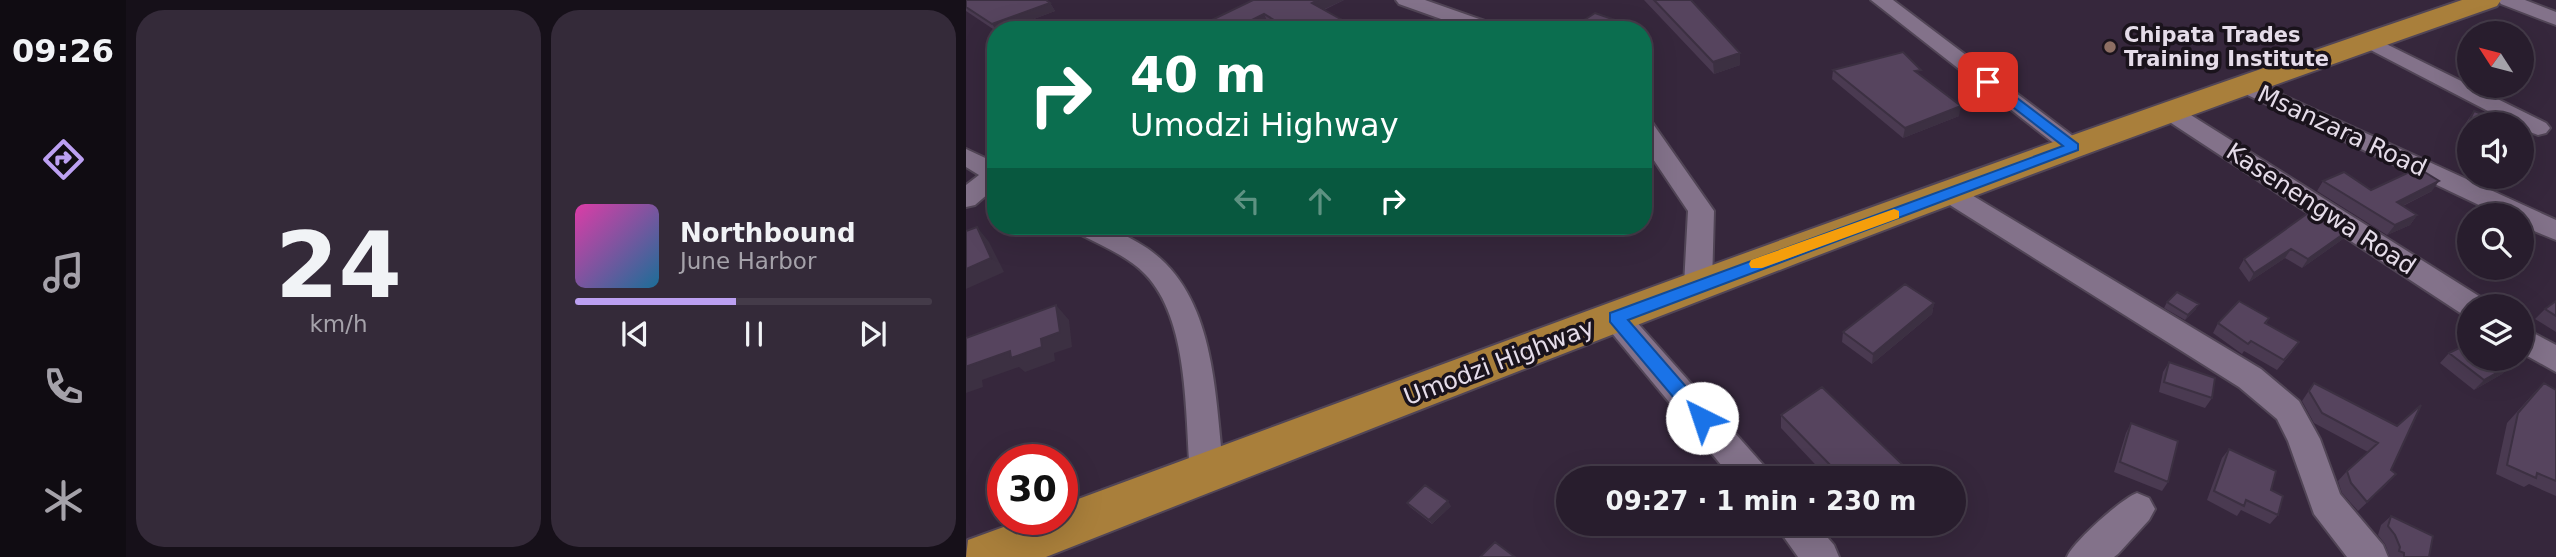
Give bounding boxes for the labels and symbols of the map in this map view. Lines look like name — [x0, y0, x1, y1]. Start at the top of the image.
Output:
north arrow — [2457, 21, 2534, 98]
place label: Chipata Trades Training Institute — [2124, 23, 2329, 71]
marker: Chipata Trades Training Institute — [2102, 39, 2118, 55]
pin — [1958, 52, 2018, 112]
street label: Msanzara Road — [2253, 80, 2431, 182]
street label: Kasenengwa Road — [2221, 137, 2421, 281]
street label: Umodzi Highway — [1400, 313, 1598, 411]
position arrow — [1665, 381, 1739, 455]
speed limit sign: 30 — [987, 444, 1078, 535]

